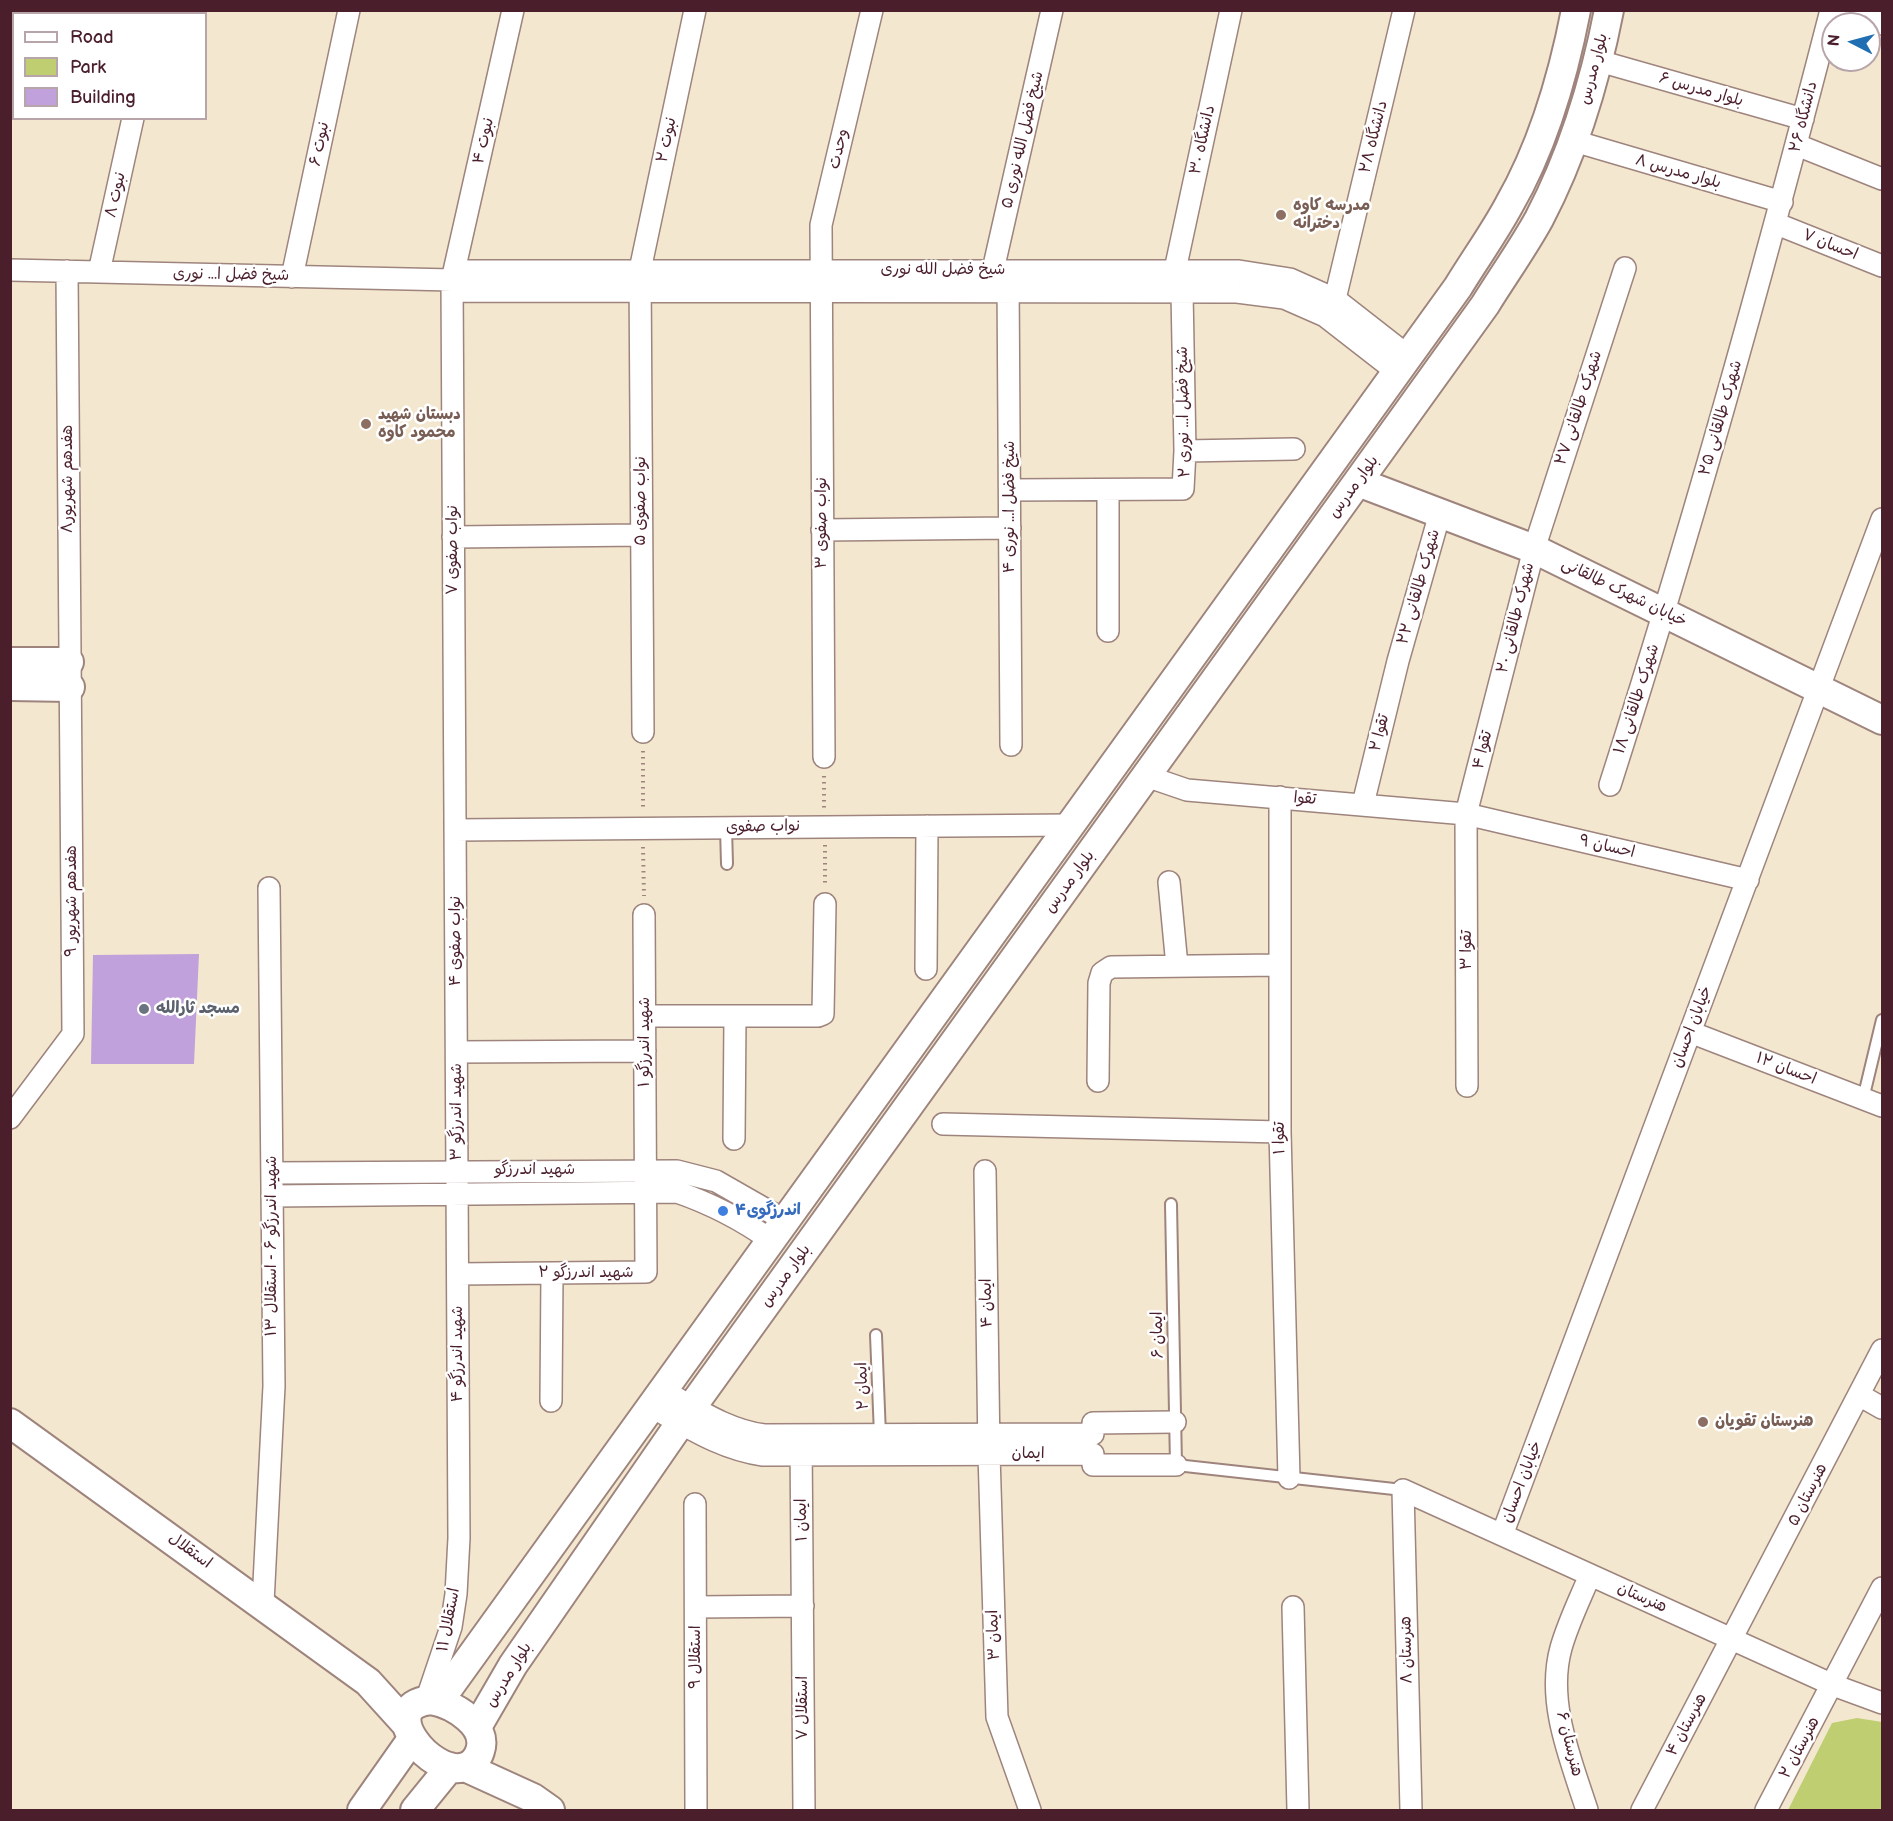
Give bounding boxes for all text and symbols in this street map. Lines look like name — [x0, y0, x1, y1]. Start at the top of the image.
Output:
legend — [12, 12, 207, 120]
north arrow — [1821, 12, 1881, 72]
text: Road — [70, 27, 114, 48]
street label: بلوار مدرس — [1575, 31, 1613, 107]
text: N — [1825, 33, 1845, 47]
text: Park — [70, 57, 106, 78]
street label: شیخ فضل‌ الله نوری ۵ — [998, 69, 1048, 211]
street label: بلوار مدرس ۶ — [1657, 69, 1745, 111]
street label: دانشگاه ۲۶ — [1786, 79, 1822, 155]
text: Building — [70, 87, 136, 108]
street label: دانشگاه ۲۸ — [1356, 99, 1392, 175]
street label: دانشگاه ۳۰ — [1186, 104, 1220, 176]
street label: نبوت ۴ — [469, 116, 499, 166]
street label: نبوت ۲ — [653, 116, 681, 164]
street label: نبوت ۶ — [306, 120, 334, 168]
street label: وحدت — [825, 127, 853, 171]
street label: بلوار مدرس ۸ — [1633, 151, 1723, 193]
street label: نبوت ۸ — [101, 170, 131, 220]
place label: مدرسه کاوه دخترانه — [1293, 196, 1370, 234]
marker: مدرسه کاوه دخترانه — [1274, 208, 1288, 222]
street label: احسان ۷ — [1800, 225, 1860, 265]
street label: شیخ فضل الله نوری — [881, 260, 1005, 280]
street label: شیخ فضل ا... نوری — [173, 264, 289, 286]
street label: شیخ فضل ا... نوری ۲ — [1173, 346, 1195, 478]
street label: شهرک طالقانی ۲۷ — [1551, 348, 1607, 468]
street label: شهرک طالقانی ۲۵ — [1695, 358, 1747, 478]
place label: دبستان شهید محمود کاوه — [378, 405, 461, 443]
marker: دبستان شهید محمود کاوه — [359, 417, 373, 431]
street label: هفدهم شهریور۸ — [58, 425, 78, 533]
street label: شیخ فضل ا... نوری ۴ — [1000, 441, 1020, 573]
street label: بلوار مدرس — [1325, 452, 1383, 522]
street label: نواب صفوی ۵ — [631, 456, 651, 546]
street label: نواب صفوی ۳ — [812, 477, 832, 569]
street label: نواب صفوی ۷ — [443, 505, 463, 595]
street label: شهرک طالقانی ۲۲ — [1393, 527, 1445, 647]
street label: خیابان شهرک طالقانی — [1558, 554, 1690, 632]
street label: شهرک طالقانی ۲۰ — [1493, 561, 1539, 675]
street label: شهرک طالقانی ۱۸ — [1610, 642, 1664, 756]
street label: تقوا ۲ — [1366, 712, 1394, 754]
street label: تقوا ۴ — [1469, 729, 1497, 771]
street label: تقوا — [1293, 789, 1317, 809]
street label: نواب صفوی — [726, 817, 800, 837]
street label: احسان ۹ — [1577, 831, 1637, 863]
street label: هفدهم شهریور ۹ — [62, 845, 82, 957]
street label: بلوار مدرس — [1041, 847, 1099, 917]
street label: نواب صفوی ۴ — [446, 896, 466, 986]
street label: تقوا ۳ — [1457, 930, 1477, 970]
street label: خیابان احسان — [1668, 983, 1716, 1071]
street label: شهید اندرزگو ۱ — [635, 997, 655, 1087]
place label: مسجد ثارالله — [156, 999, 240, 1019]
marker: مسجد ثارالله — [137, 1002, 151, 1016]
street label: احسان ۱۲ — [1753, 1049, 1819, 1089]
street label: شهید اندرزگو ۳ — [447, 1063, 467, 1161]
street label: تقوا ۱ — [1270, 1121, 1290, 1155]
street label: شهید اندرزگو ۶ - استقلال ۱۳ — [262, 1156, 282, 1336]
street label: شهید اندرزگو — [495, 1160, 575, 1180]
place label: اندرزگوی۴ — [735, 1201, 801, 1221]
marker: اندرزگوی۴ — [716, 1204, 730, 1218]
street label: بلوار مدرس — [757, 1241, 815, 1311]
street label: شهید اندرزگو ۲ — [538, 1263, 634, 1283]
street label: ایمان ۴ — [977, 1278, 997, 1328]
street label: شهید اندرزگو ۴ — [448, 1306, 468, 1402]
street label: ایمان ۶ — [1148, 1311, 1168, 1359]
street label: ایمان ۲ — [853, 1362, 873, 1410]
place label: هنرستان تقویان — [1715, 1412, 1814, 1432]
marker: هنرستان تقویان — [1696, 1415, 1710, 1429]
street label: خیابان احسان — [1498, 1438, 1546, 1526]
street label: ایمان — [1011, 1444, 1045, 1464]
street label: هنرستان ۵ — [1784, 1461, 1832, 1529]
street label: ایمان ۱ — [792, 1498, 812, 1542]
street label: استقلال — [165, 1529, 215, 1573]
street label: هنرستان — [1614, 1579, 1670, 1617]
street label: استقلال ۱۱ — [433, 1586, 465, 1654]
street label: ایمان ۳ — [984, 1609, 1004, 1661]
street label: هنرستان ۸ — [1397, 1616, 1417, 1684]
street label: استقلال ۹ — [686, 1625, 706, 1689]
street label: بلوار مدرس — [482, 1639, 536, 1711]
street label: استقلال ۷ — [793, 1676, 813, 1740]
street label: هنرستان ۴ — [1662, 1690, 1712, 1760]
street label: هنرستان ۶ — [1552, 1710, 1586, 1778]
street label: هنرستان ۲ — [1776, 1714, 1824, 1782]

